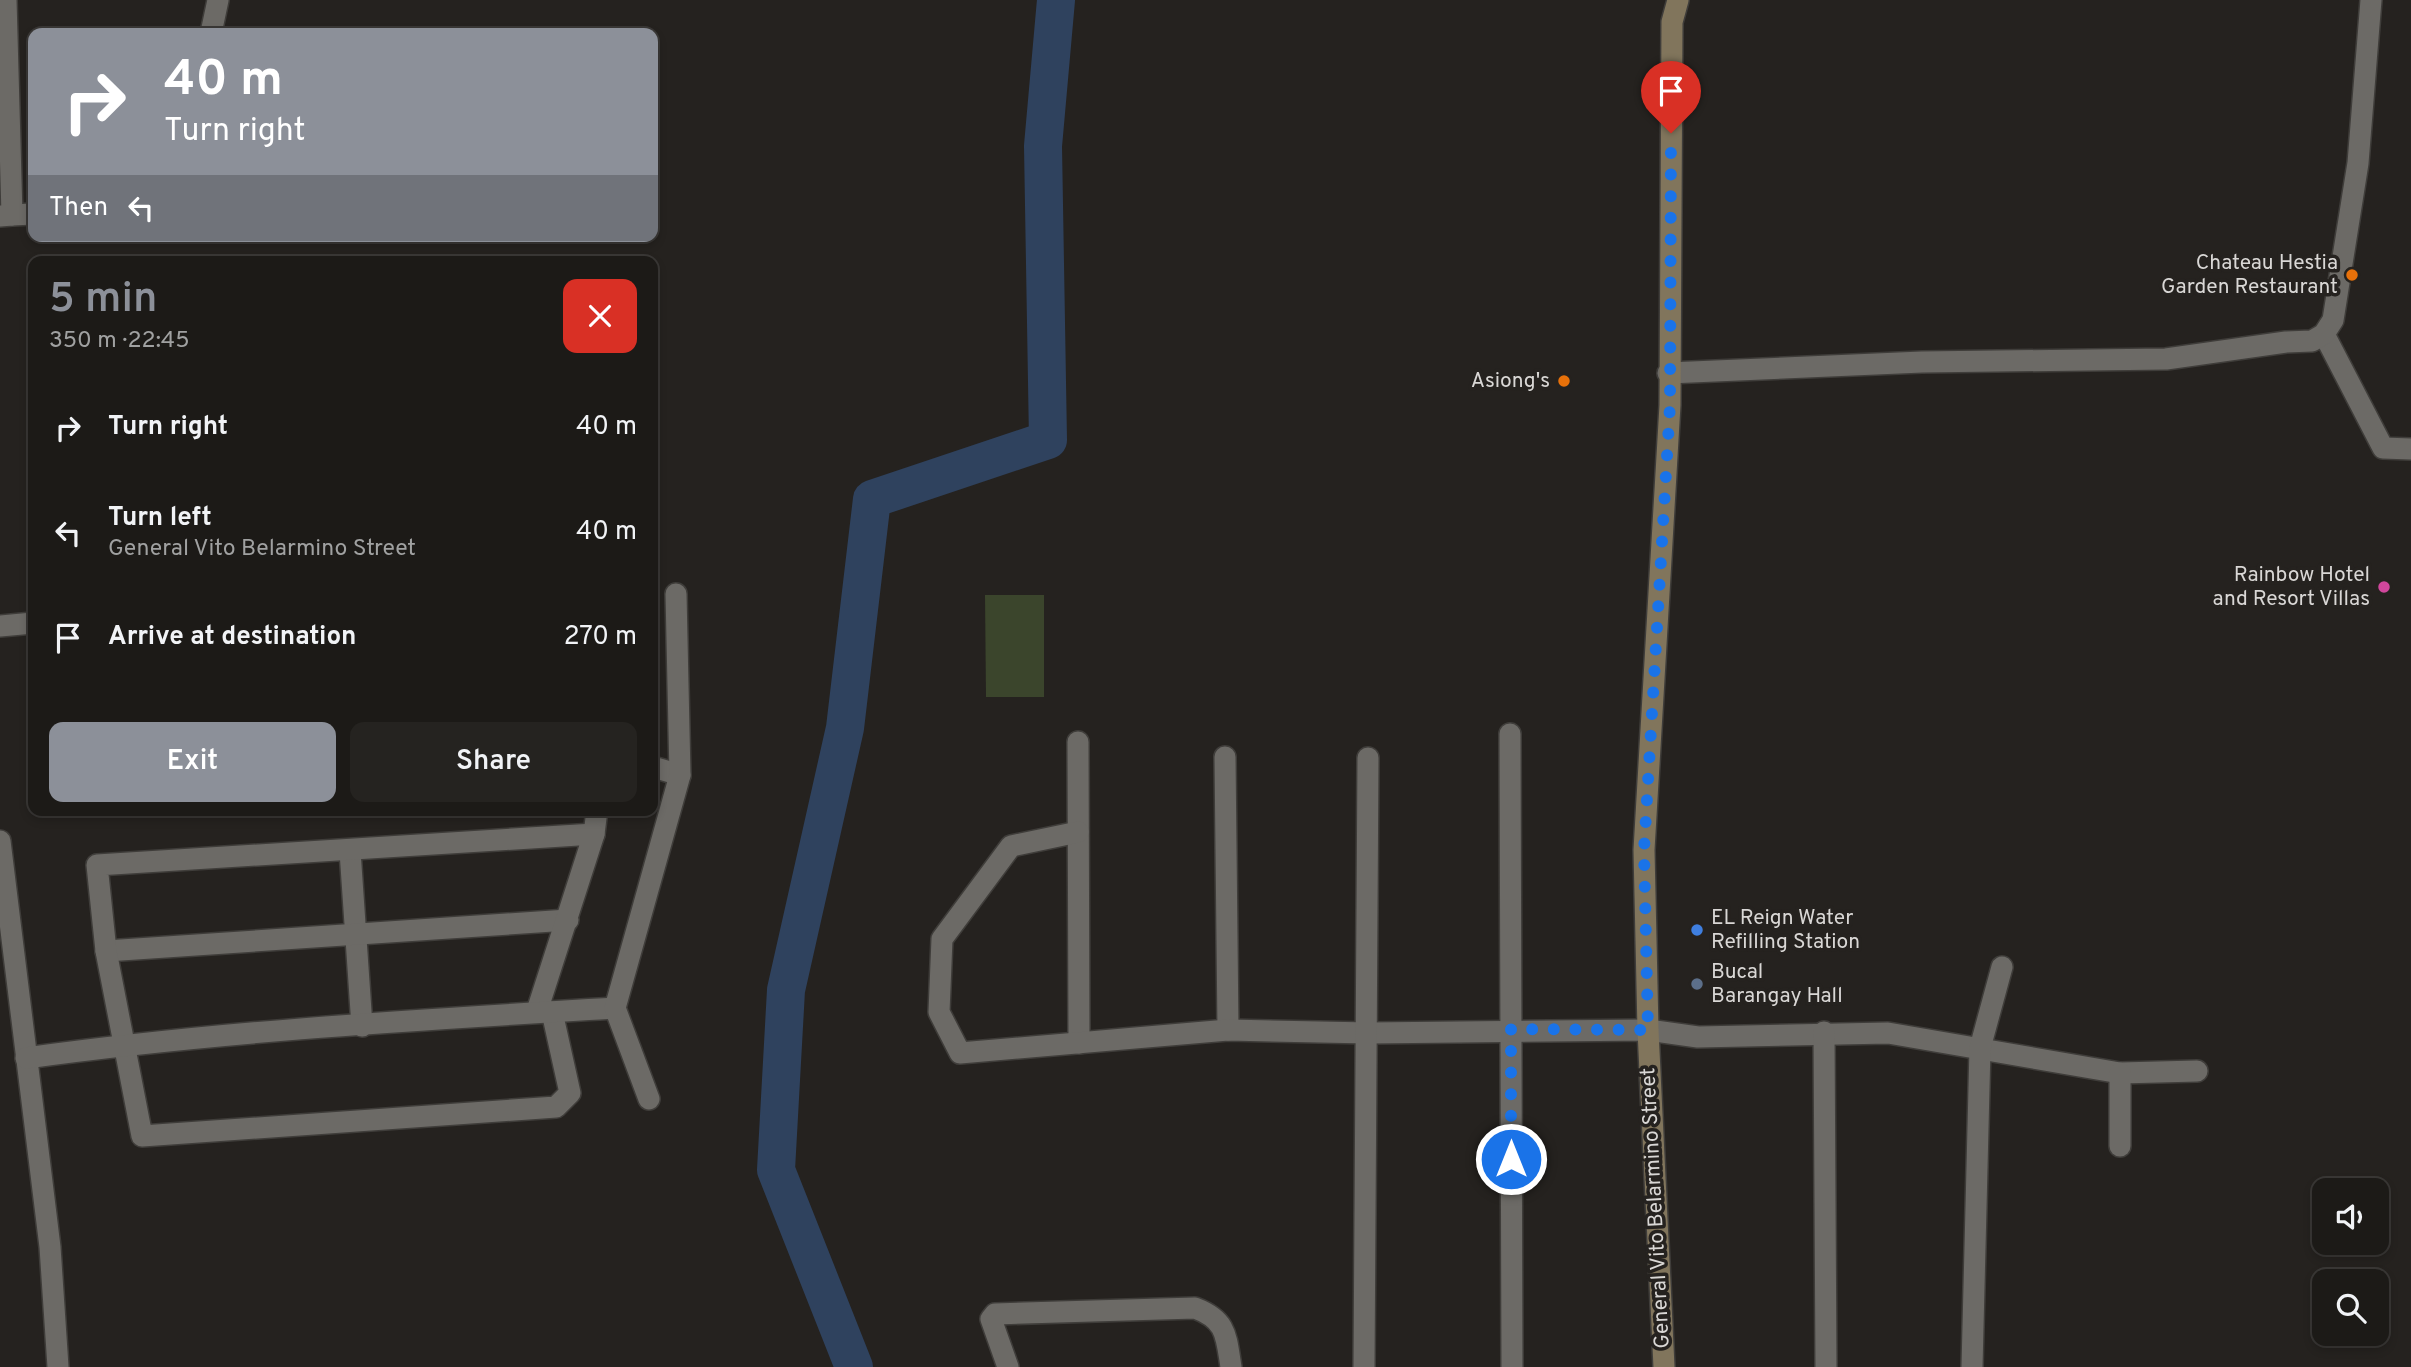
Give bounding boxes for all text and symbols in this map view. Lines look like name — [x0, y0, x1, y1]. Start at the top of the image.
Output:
text: 40 m — [164, 51, 283, 113]
icon: right — [49, 56, 140, 147]
pin — [1641, 61, 1701, 133]
icon: arrive — [1652, 72, 1690, 110]
text: Turn right — [164, 112, 306, 152]
icon: left — [122, 189, 160, 227]
text: Then — [49, 192, 108, 225]
place label: Chateau Hestia Garden Restaurant — [2161, 250, 2338, 301]
marker: Chateau Hestia Garden Restaurant — [2344, 267, 2360, 283]
text: 5 min — [49, 274, 157, 327]
button: close — [563, 279, 637, 353]
text: 350 m · 22:45 — [49, 327, 189, 356]
place label: Asiong's — [1471, 368, 1550, 395]
marker: Asiong's — [1556, 373, 1572, 389]
icon: right — [49, 409, 87, 447]
text: Turn right — [108, 411, 228, 444]
text: 40 m — [576, 411, 637, 444]
text: Turn left — [108, 502, 212, 535]
icon: left — [49, 514, 87, 552]
text: 40 m — [576, 516, 637, 549]
text: General Vito Belarmino Street — [108, 535, 416, 564]
place label: Rainbow Hotel and Resort Villas — [2213, 562, 2370, 613]
marker: Rainbow Hotel and Resort Villas — [2376, 579, 2392, 595]
icon: arrive — [49, 619, 87, 657]
text: Arrive at destination — [108, 621, 356, 654]
text: 270 m — [564, 621, 637, 654]
button: Exit — [49, 722, 336, 802]
button: Share — [350, 722, 637, 802]
place label: EL Reign Water Refilling Station — [1711, 905, 1860, 956]
marker: EL Reign Water Refilling Station — [1689, 922, 1705, 938]
place label: Bucal Barangay Hall — [1711, 959, 1843, 1010]
marker: Bucal Barangay Hall — [1689, 976, 1705, 992]
street label: General Vito Belarmino Street — [1635, 1067, 1677, 1349]
position arrow — [1474, 1122, 1548, 1196]
map controls — [2312, 1178, 2389, 1346]
button: sound — [2312, 1178, 2389, 1255]
button: search — [2312, 1269, 2389, 1346]

